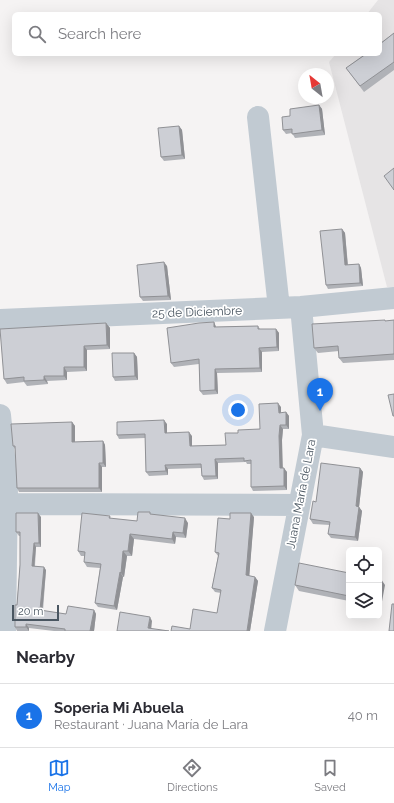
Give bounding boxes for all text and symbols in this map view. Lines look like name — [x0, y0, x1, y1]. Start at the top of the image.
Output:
search box — [12, 12, 382, 56]
icon: search — [26, 23, 48, 45]
text: Search here — [58, 25, 141, 43]
north arrow — [298, 68, 334, 104]
street label: 25 de Diciembre — [152, 303, 242, 321]
pin: 1 — [307, 378, 333, 411]
your location — [228, 400, 248, 420]
street label: Juana María de Lara — [284, 438, 318, 550]
map controls — [346, 547, 382, 619]
button: locate — [346, 547, 382, 583]
button: layers — [346, 583, 382, 619]
scale bar — [12, 603, 59, 622]
text: 20 m — [18, 605, 43, 618]
text: Nearby — [16, 647, 75, 667]
text: Soperia Mi Abuela — [54, 699, 184, 717]
text: 1 — [26, 708, 32, 723]
text: 40 m — [348, 708, 378, 723]
text: Restaurant · Juana María de Lara — [54, 717, 248, 732]
tab: Map — [48, 757, 71, 794]
tab: Directions — [167, 757, 218, 794]
tab: Saved — [314, 757, 346, 794]

